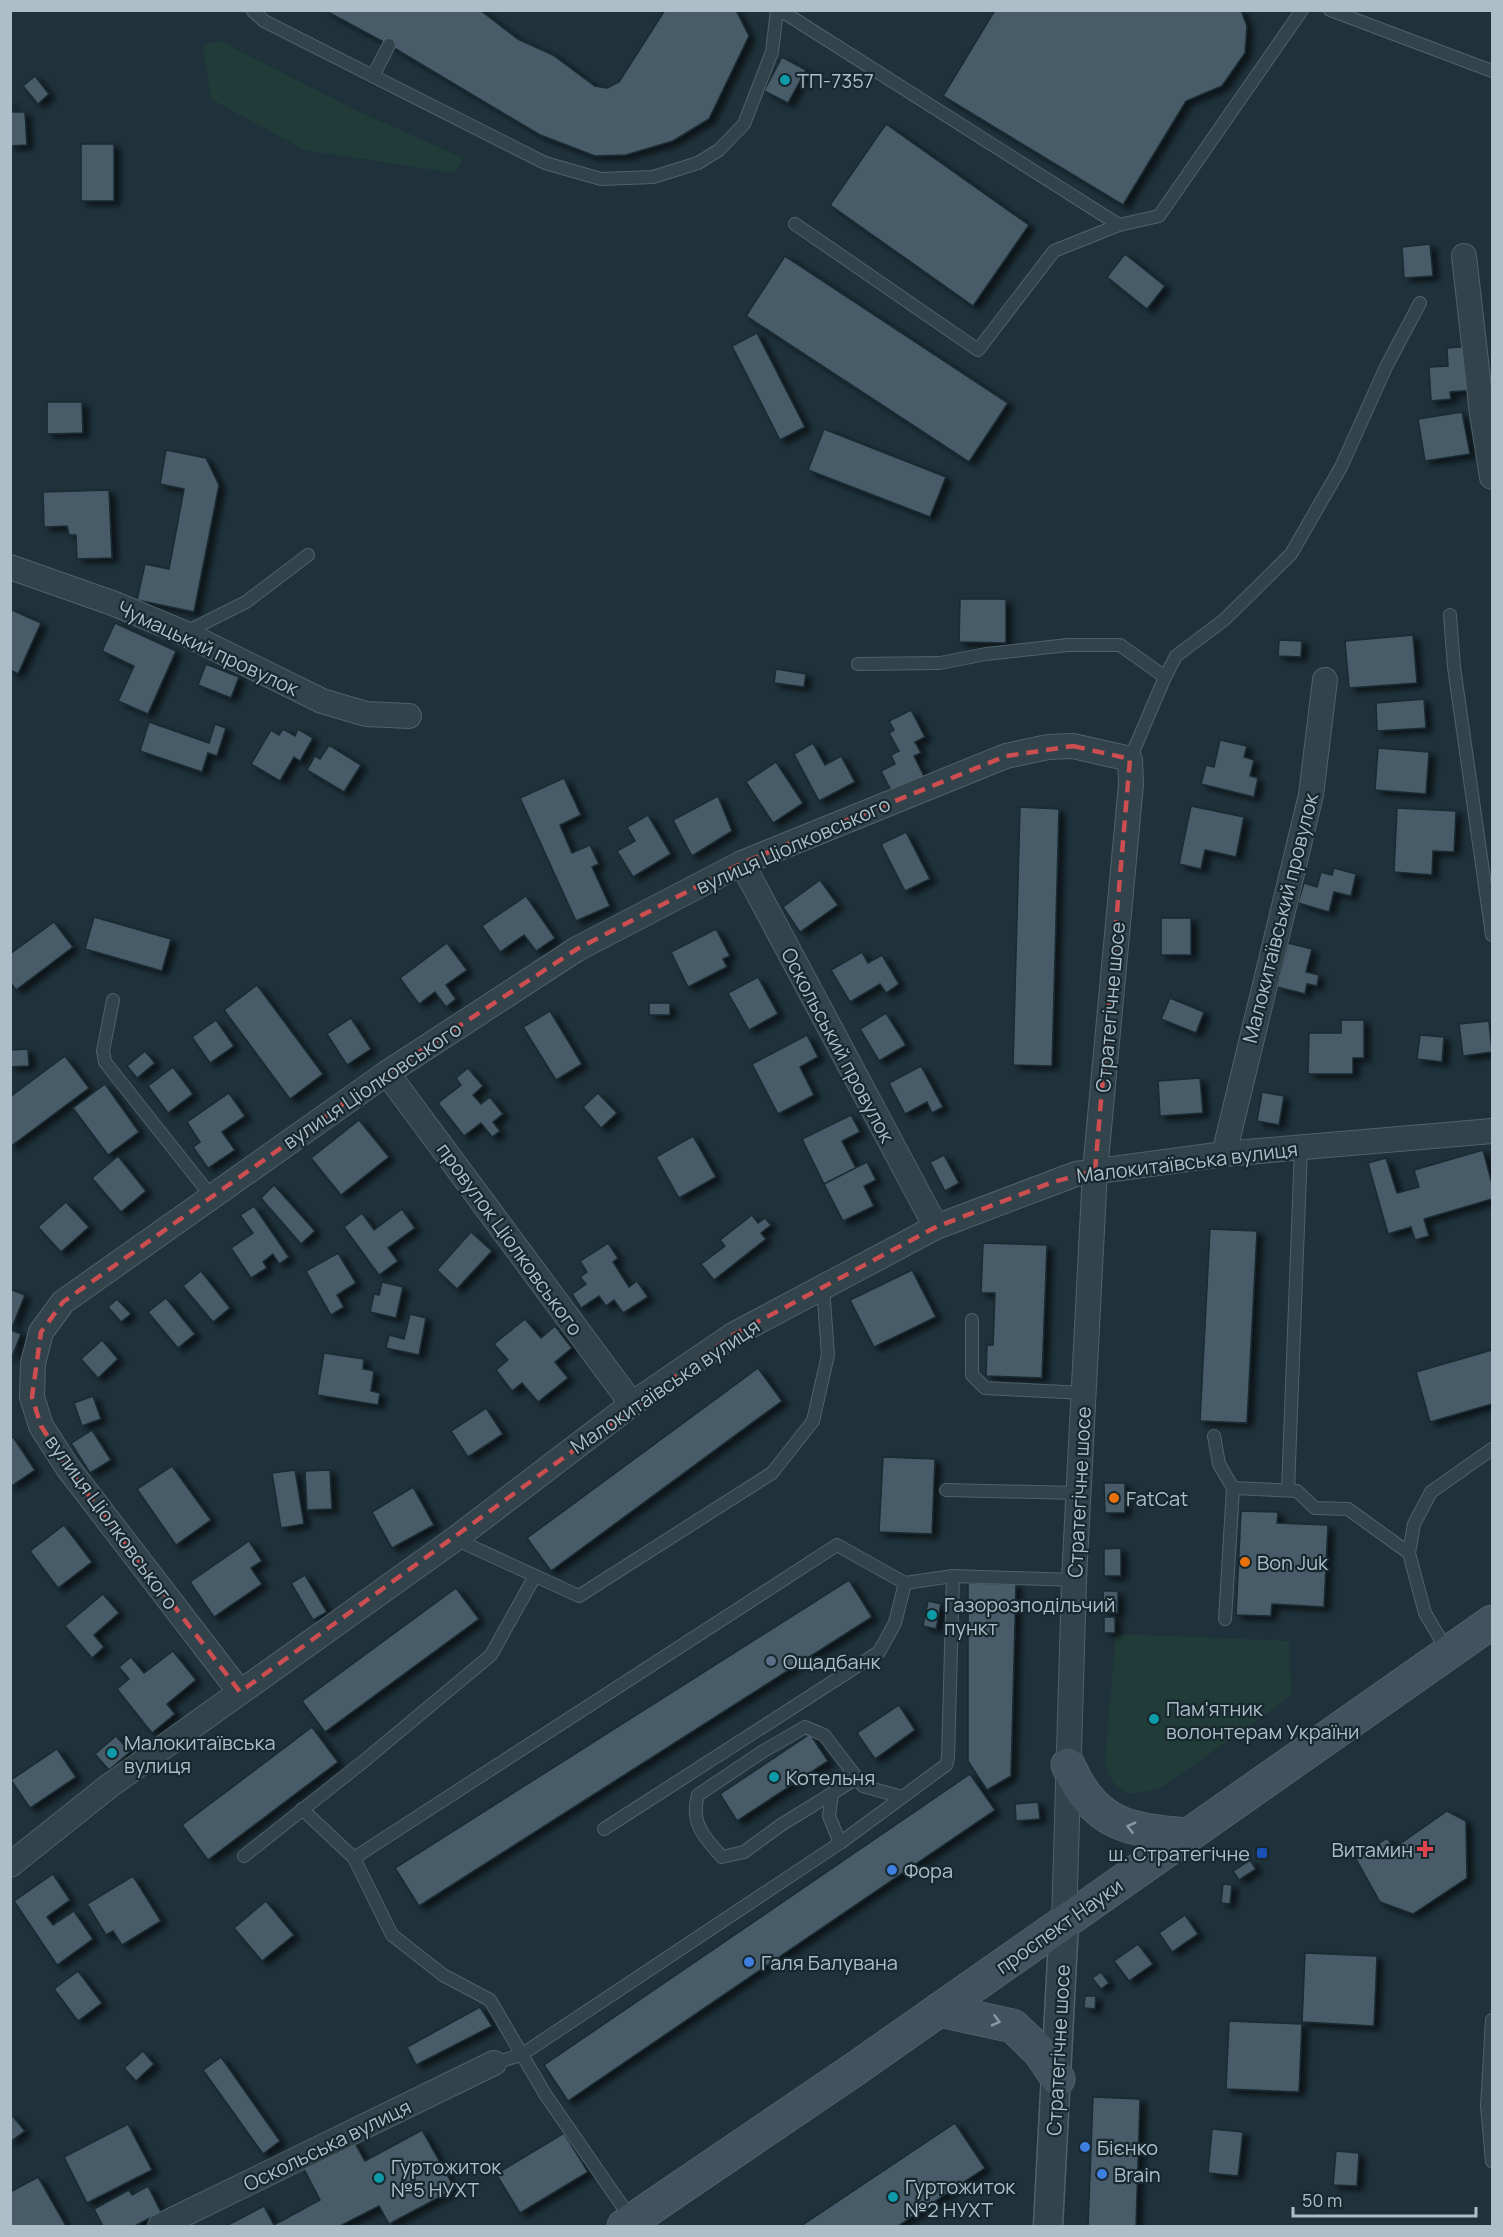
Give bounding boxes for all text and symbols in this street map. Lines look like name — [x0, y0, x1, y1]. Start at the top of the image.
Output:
place label: ТП-7357 — [797, 67, 874, 94]
marker: ТП-7357 — [778, 73, 792, 87]
street label: Чумацький провулок — [113, 594, 304, 702]
street label: Малокитаївський провулок — [1236, 789, 1324, 1046]
street label: вулиця Ціолковського — [692, 790, 895, 900]
street label: Стратегічне шосе — [1089, 920, 1131, 1094]
street label: Оскольський провулок — [775, 943, 901, 1148]
street label: вулиця Ціолковського — [277, 1015, 467, 1155]
street label: Малокитаївська вулиця — [1075, 1135, 1299, 1189]
street label: провулок Ціолковського — [431, 1137, 589, 1341]
street label: Малокитаївська вулиця — [565, 1313, 765, 1459]
street label: Стратегічне шосе — [1061, 1406, 1097, 1578]
street label: вулиця Ціолковського — [39, 1429, 185, 1615]
place label: FatCat — [1126, 1485, 1188, 1512]
marker: FatCat — [1107, 1491, 1121, 1505]
place label: Bon Juk — [1257, 1549, 1329, 1576]
marker: Bon Juk — [1238, 1555, 1252, 1569]
place label: Газорозподільчий пункт — [944, 1591, 1115, 1641]
marker: Газорозподільчий пункт — [925, 1608, 939, 1622]
place label: Ощадбанк — [783, 1648, 882, 1675]
marker: Ощадбанк — [764, 1654, 778, 1668]
place label: Пам'ятник волонтерам України — [1166, 1695, 1360, 1745]
marker: Пам'ятник волонтерам України — [1147, 1712, 1161, 1726]
place label: Малокитаївська вулиця — [124, 1729, 276, 1779]
marker: Малокитаївська вулиця — [105, 1746, 119, 1760]
place label: Котельня — [786, 1764, 875, 1791]
marker: Котельня — [767, 1770, 781, 1784]
one-way arrow — [1126, 1822, 1136, 1835]
place label: Витамин — [1331, 1836, 1413, 1863]
place label: ш. Стратегічне — [1108, 1840, 1250, 1867]
marker: Витамин — [1418, 1842, 1432, 1856]
marker: ш. Стратегічне — [1255, 1846, 1269, 1860]
place label: Фора — [904, 1857, 953, 1884]
marker: Фора — [885, 1863, 899, 1877]
street label: проспект Науки — [990, 1872, 1128, 1980]
place label: Галя Балувана — [761, 1949, 898, 1976]
marker: Галя Балувана — [742, 1955, 756, 1969]
street label: Стратегічне шосе — [1040, 1964, 1076, 2136]
one-way arrow — [991, 2014, 1001, 2027]
street label: Оскольська вулиця — [239, 2093, 415, 2197]
place label: Бієнко — [1097, 2134, 1158, 2161]
marker: Бієнко — [1078, 2140, 1092, 2154]
place label: Гуртожиток №5 НУХТ — [391, 2153, 502, 2203]
place label: Brain — [1114, 2161, 1161, 2188]
marker: Brain — [1095, 2167, 1109, 2181]
marker: Гуртожиток №5 НУХТ — [372, 2171, 386, 2185]
place label: Гуртожиток №2 НУХТ — [905, 2173, 1016, 2223]
scale bar — [1293, 2180, 1476, 2218]
text: 50 m — [1302, 2188, 1342, 2212]
marker: Гуртожиток №2 НУХТ — [886, 2190, 900, 2204]

